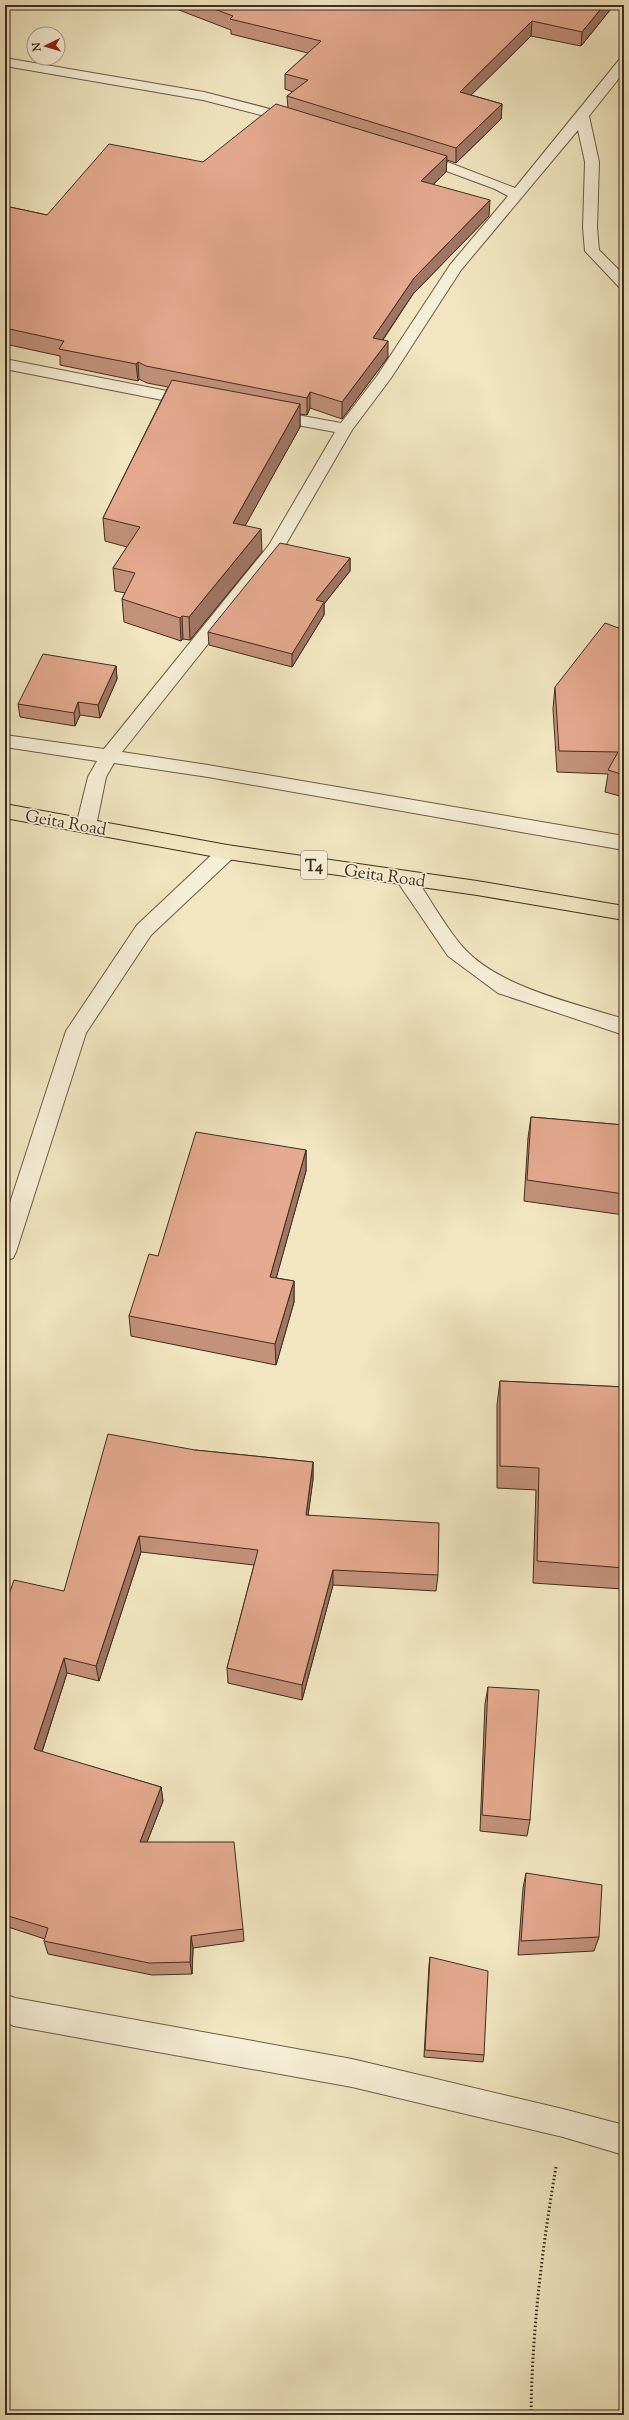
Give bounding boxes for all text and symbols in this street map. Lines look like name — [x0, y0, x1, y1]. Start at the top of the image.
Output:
north arrow — [26, 26, 66, 66]
text: N — [29, 41, 45, 53]
street label: Geita Road — [23, 805, 109, 843]
road number: T4 — [301, 851, 327, 879]
street label: Geita Road — [342, 859, 427, 895]

